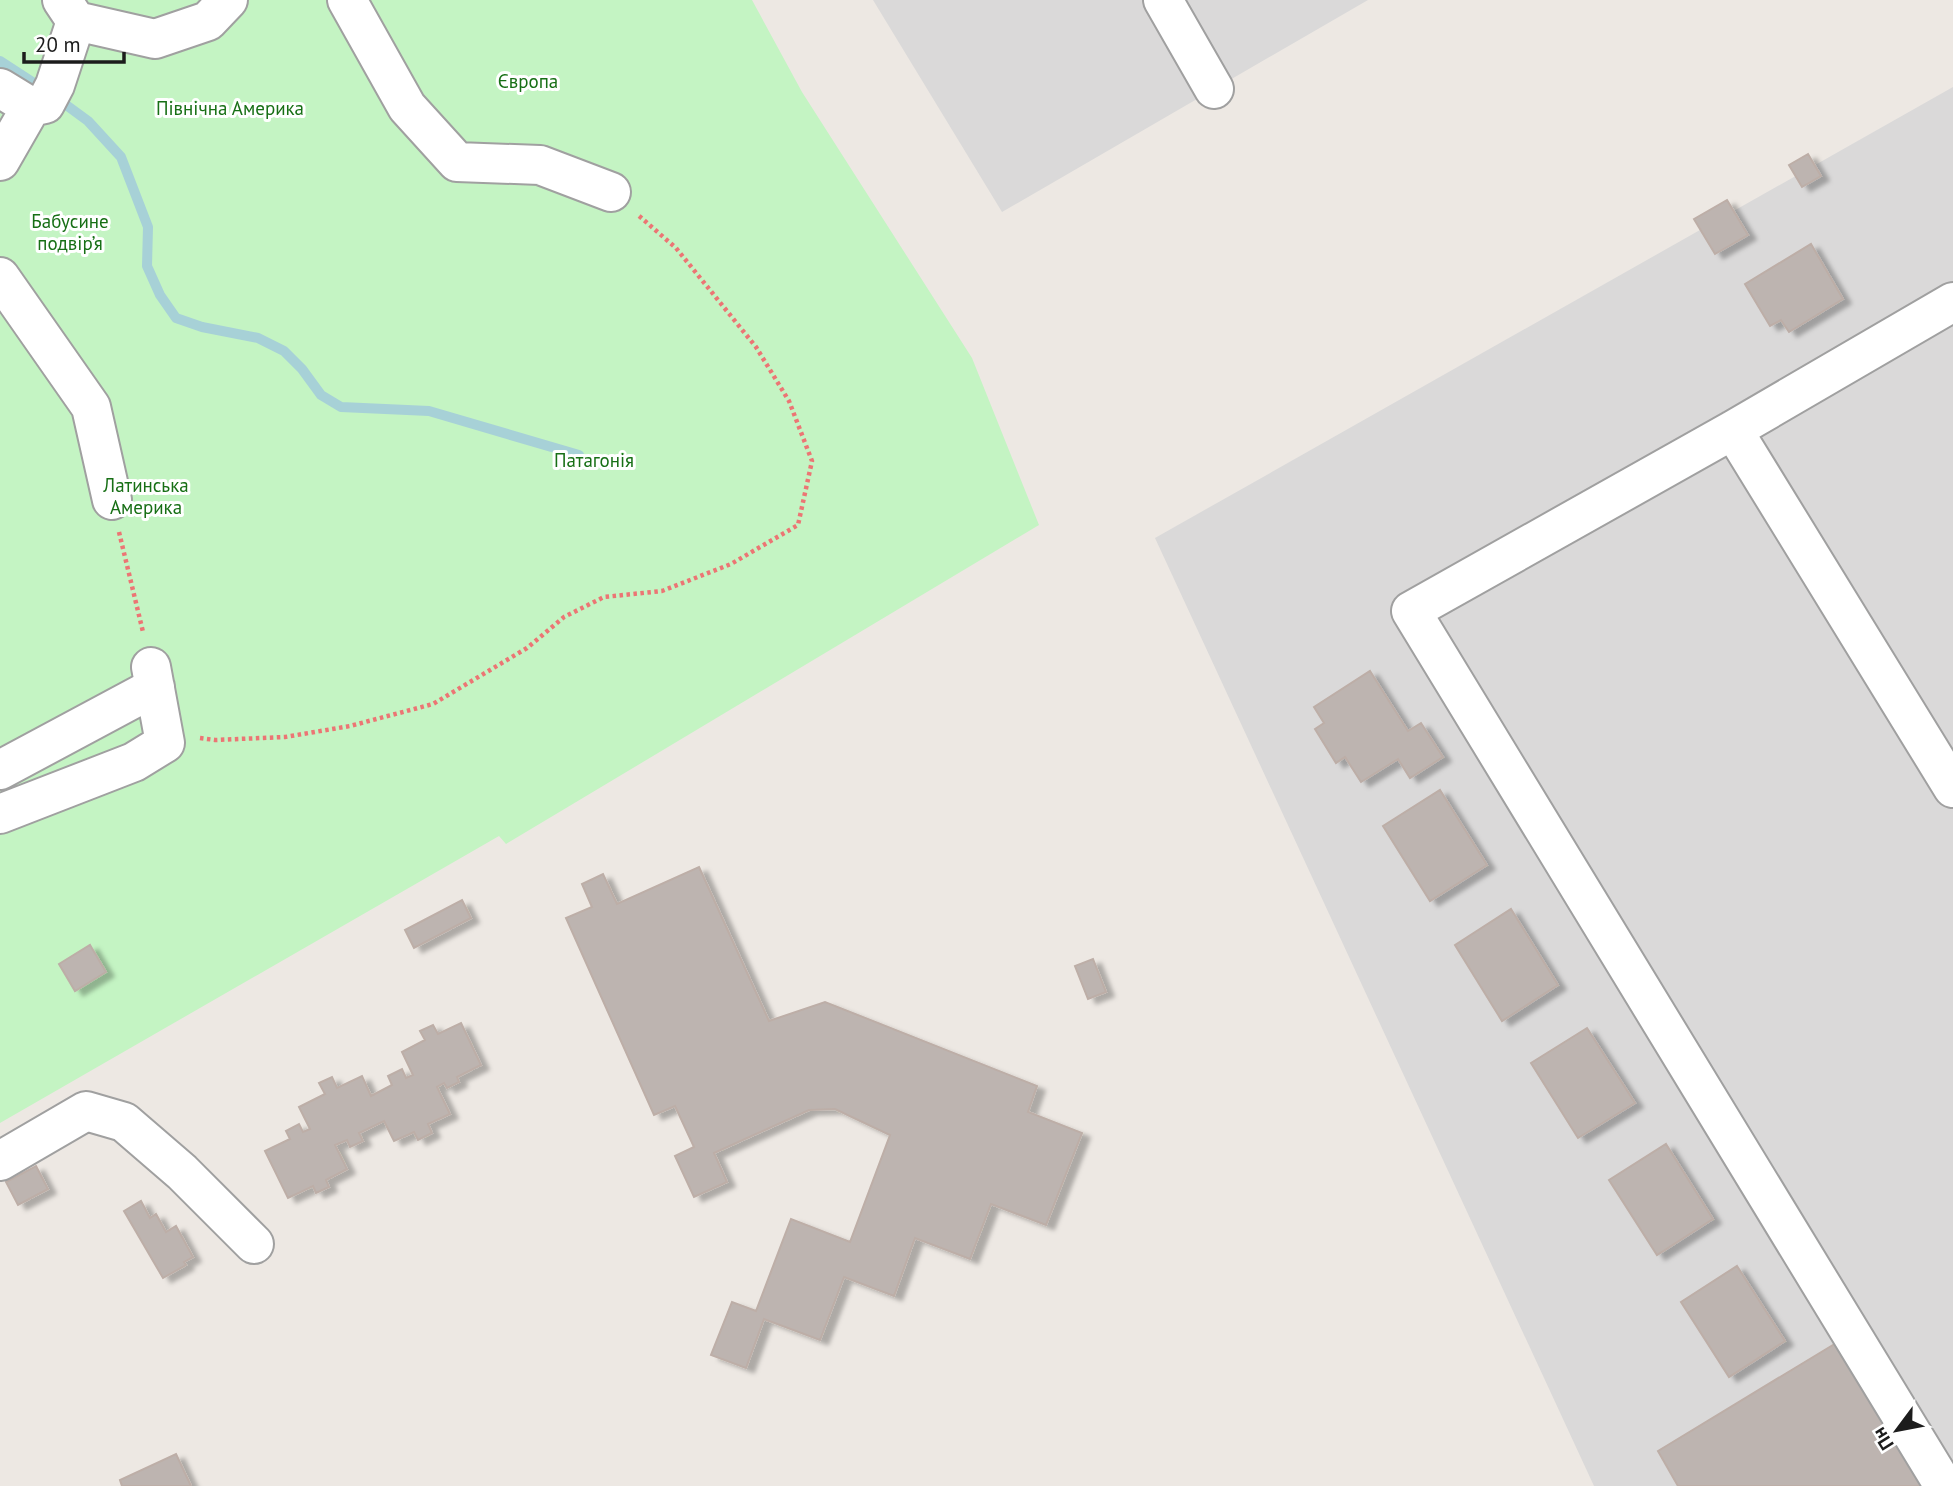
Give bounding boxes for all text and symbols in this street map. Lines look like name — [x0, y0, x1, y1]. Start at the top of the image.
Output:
scale bar — [24, 21, 124, 65]
text: 20 m — [35, 31, 81, 58]
park label: Європа — [498, 69, 558, 93]
park label: Північна Америка — [156, 96, 304, 120]
park label: Бабусине подвір’я — [31, 209, 109, 255]
park label: Патагонія — [554, 448, 634, 472]
park label: Латинська Америка — [102, 473, 189, 519]
north arrow — [1862, 1395, 1932, 1465]
text: Пн — [1866, 1423, 1899, 1455]

